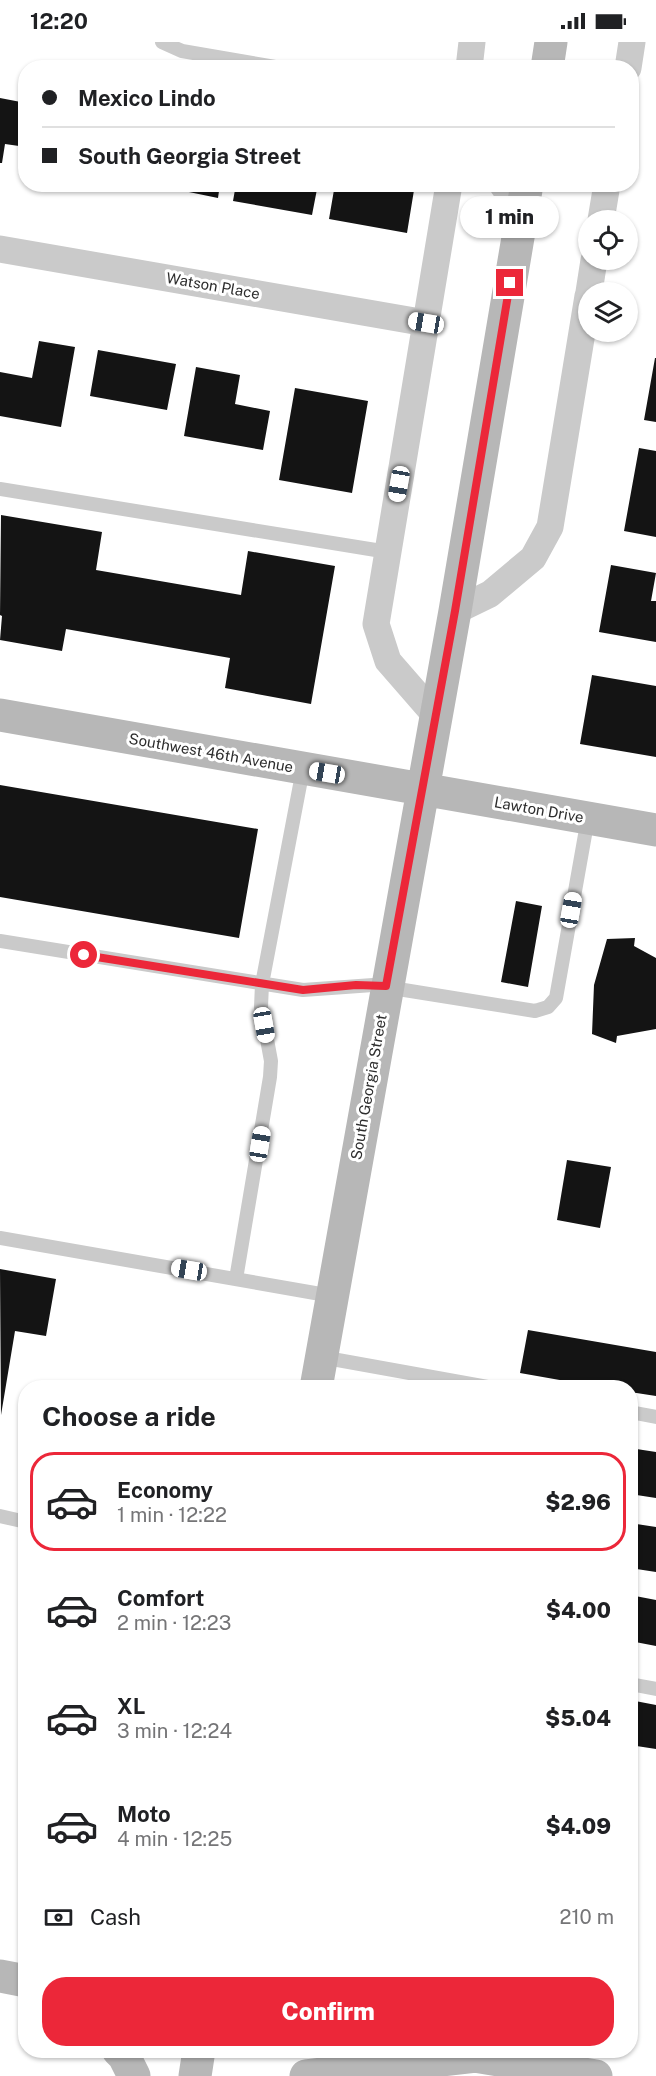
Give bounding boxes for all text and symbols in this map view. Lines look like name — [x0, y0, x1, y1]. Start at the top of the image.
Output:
text: 12:20 — [30, 8, 88, 34]
text: Mexico Lindo — [78, 85, 216, 111]
text: South Georgia Street — [78, 143, 301, 169]
callout: 1 min — [460, 196, 560, 238]
text: 1 min — [485, 205, 534, 229]
map controls — [578, 210, 638, 342]
button: locate — [578, 210, 638, 270]
street label: Watson Place — [165, 269, 261, 302]
route end — [496, 269, 523, 296]
button: layers — [578, 282, 638, 342]
car — [407, 311, 445, 335]
car — [387, 465, 411, 503]
street label: Southwest 46th Avenue — [128, 730, 295, 775]
car — [308, 761, 346, 785]
street label: Lawton Drive — [493, 793, 585, 826]
car — [559, 891, 583, 929]
route start — [70, 941, 97, 968]
car — [252, 1006, 276, 1044]
street label: South Georgia Street — [347, 1013, 390, 1161]
car — [248, 1125, 272, 1163]
car — [170, 1258, 208, 1282]
text: Choose a ride — [42, 1400, 216, 1432]
icon: car — [45, 1475, 99, 1529]
text: Economy — [117, 1477, 213, 1503]
text: $2.96 — [545, 1489, 611, 1515]
text: 1 min · 12:22 — [117, 1503, 227, 1527]
icon: car — [45, 1583, 99, 1637]
text: Comfort — [117, 1585, 204, 1611]
text: $4.00 — [546, 1597, 611, 1623]
text: 2 min · 12:23 — [117, 1611, 231, 1635]
icon: car — [45, 1691, 99, 1745]
text: XL — [117, 1693, 145, 1719]
text: $5.04 — [545, 1705, 611, 1731]
text: 3 min · 12:24 — [117, 1719, 232, 1743]
icon: car — [45, 1799, 99, 1853]
text: Moto — [117, 1801, 171, 1827]
text: $4.09 — [545, 1813, 611, 1839]
text: 4 min · 12:25 — [117, 1827, 232, 1851]
icon: cash — [42, 1901, 75, 1934]
text: Cash — [90, 1904, 141, 1930]
text: 210 m — [560, 1905, 614, 1929]
button: Confirm — [42, 1977, 614, 2046]

